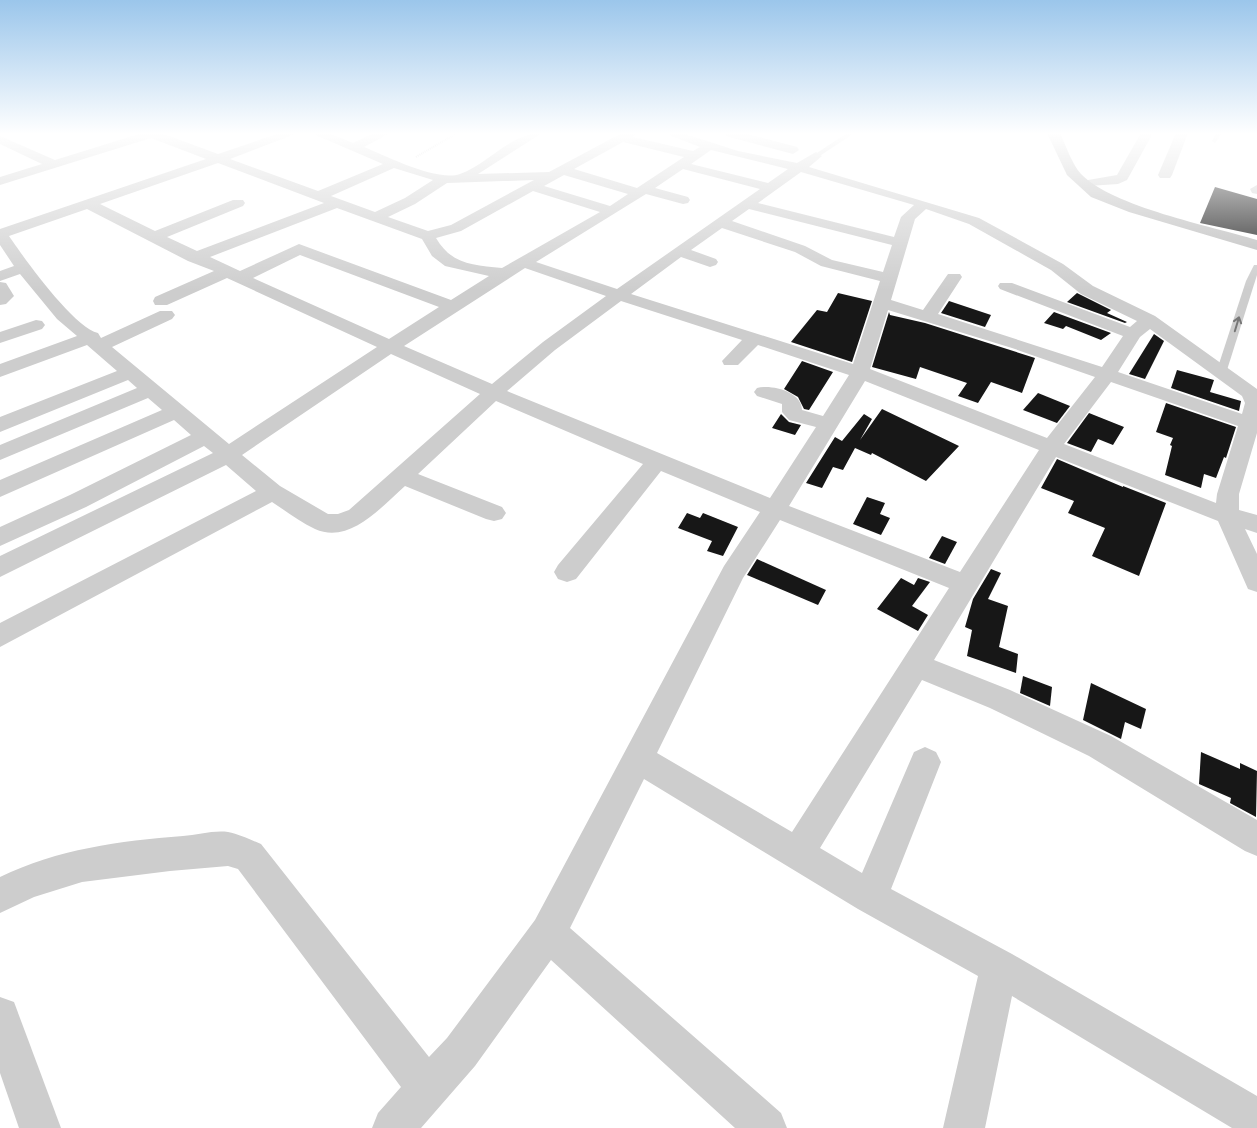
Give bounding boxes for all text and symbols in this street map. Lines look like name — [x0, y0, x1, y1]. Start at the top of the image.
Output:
one-way arrow — [1232, 316, 1242, 332]

